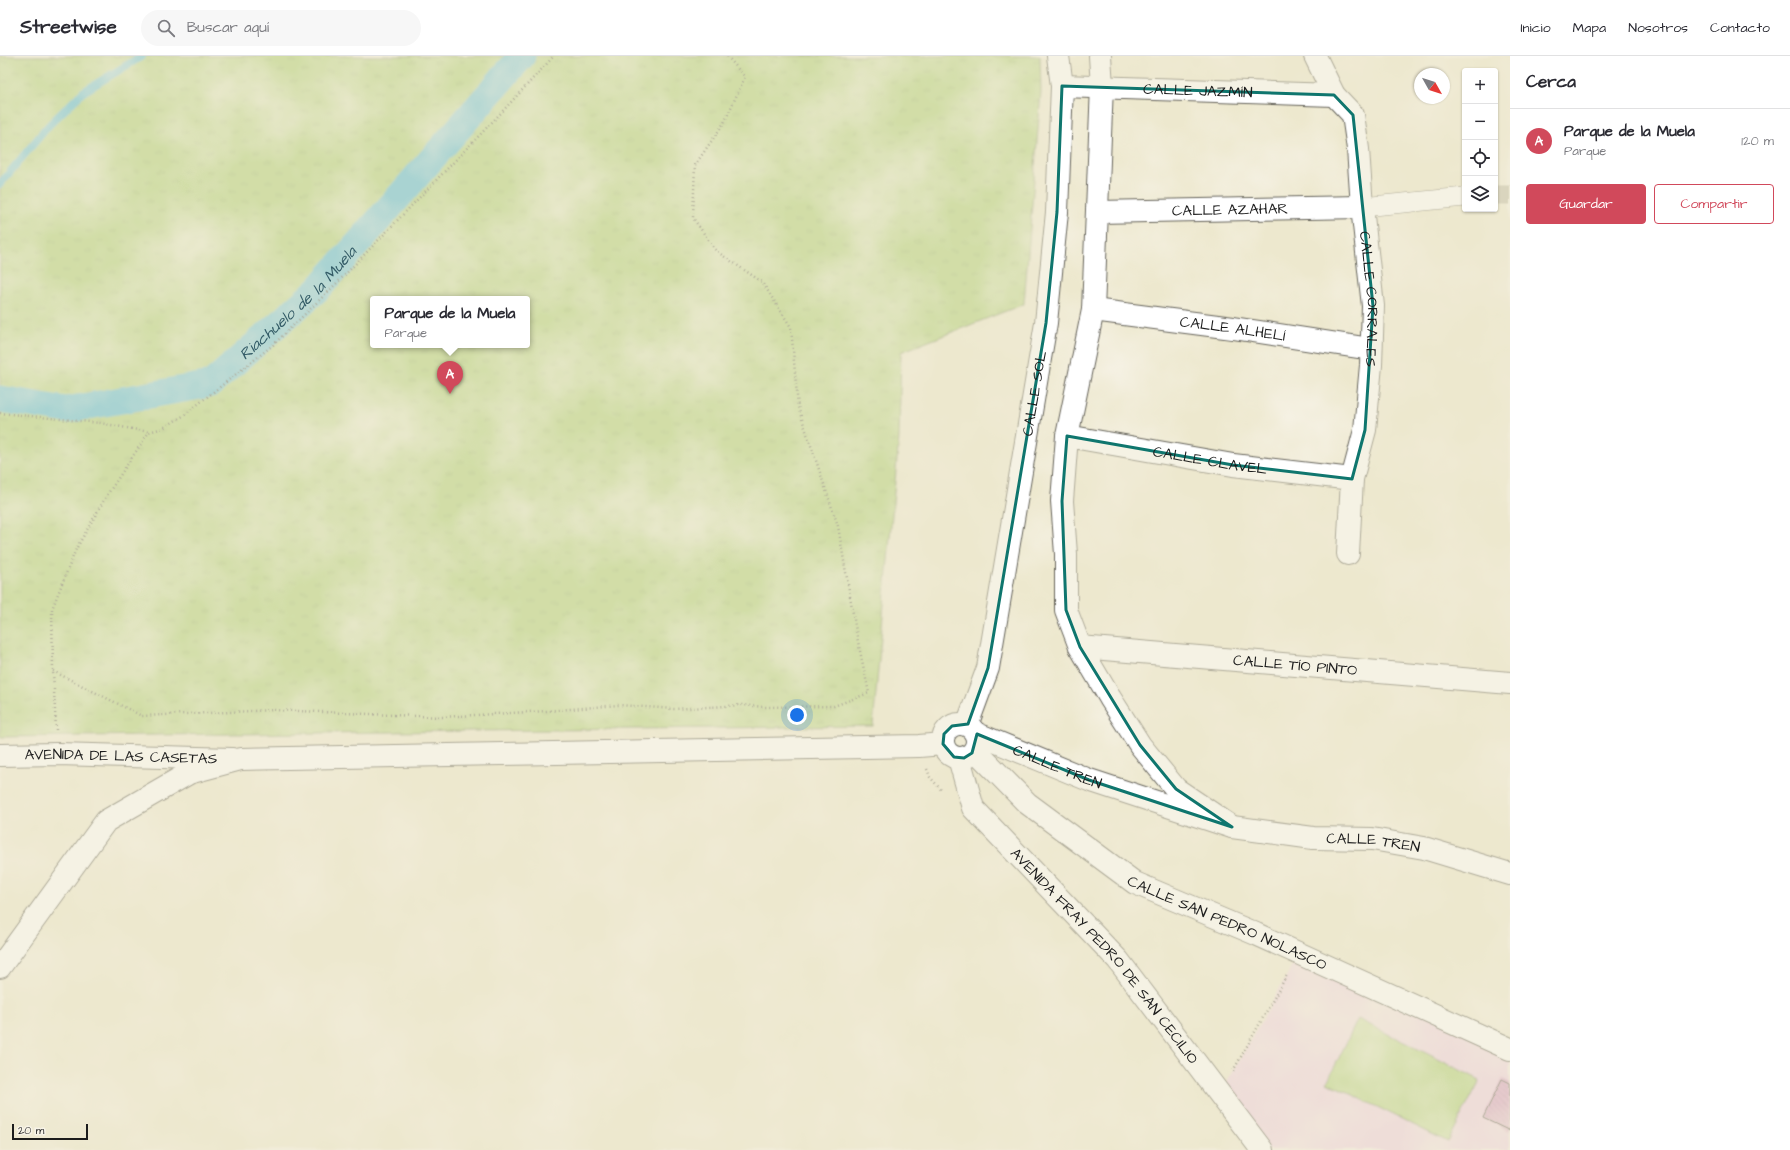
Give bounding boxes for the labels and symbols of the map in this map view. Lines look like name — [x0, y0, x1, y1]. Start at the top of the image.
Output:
north arrow — [1414, 68, 1450, 104]
street label: CALLE JAZMÍN — [1143, 78, 1253, 103]
street label: CALLE AZAHAR — [1172, 198, 1288, 221]
street label: CALLE CORRALES — [1354, 230, 1384, 368]
water label: Riachuelo de la Muela — [234, 241, 362, 365]
street label: CALLE ALHELÍ — [1179, 311, 1287, 346]
street label: CALLE SOL — [1017, 349, 1052, 438]
pin: A — [437, 361, 463, 394]
street label: CALLE CLAVEL — [1151, 441, 1269, 479]
street label: CALLE TÍO PINTO — [1232, 649, 1358, 681]
your location — [787, 705, 807, 725]
street label: CALLE TREN — [1010, 739, 1104, 794]
street label: AVENIDA DE LAS CASETAS — [25, 743, 218, 769]
street label: CALLE TREN — [1326, 828, 1422, 858]
street label: AVENIDA FRAY PEDRO DE SAN CECILIO — [1006, 843, 1203, 1068]
street label: CALLE SAN PEDRO NOLASCO — [1123, 870, 1330, 975]
scale bar — [12, 1122, 88, 1141]

